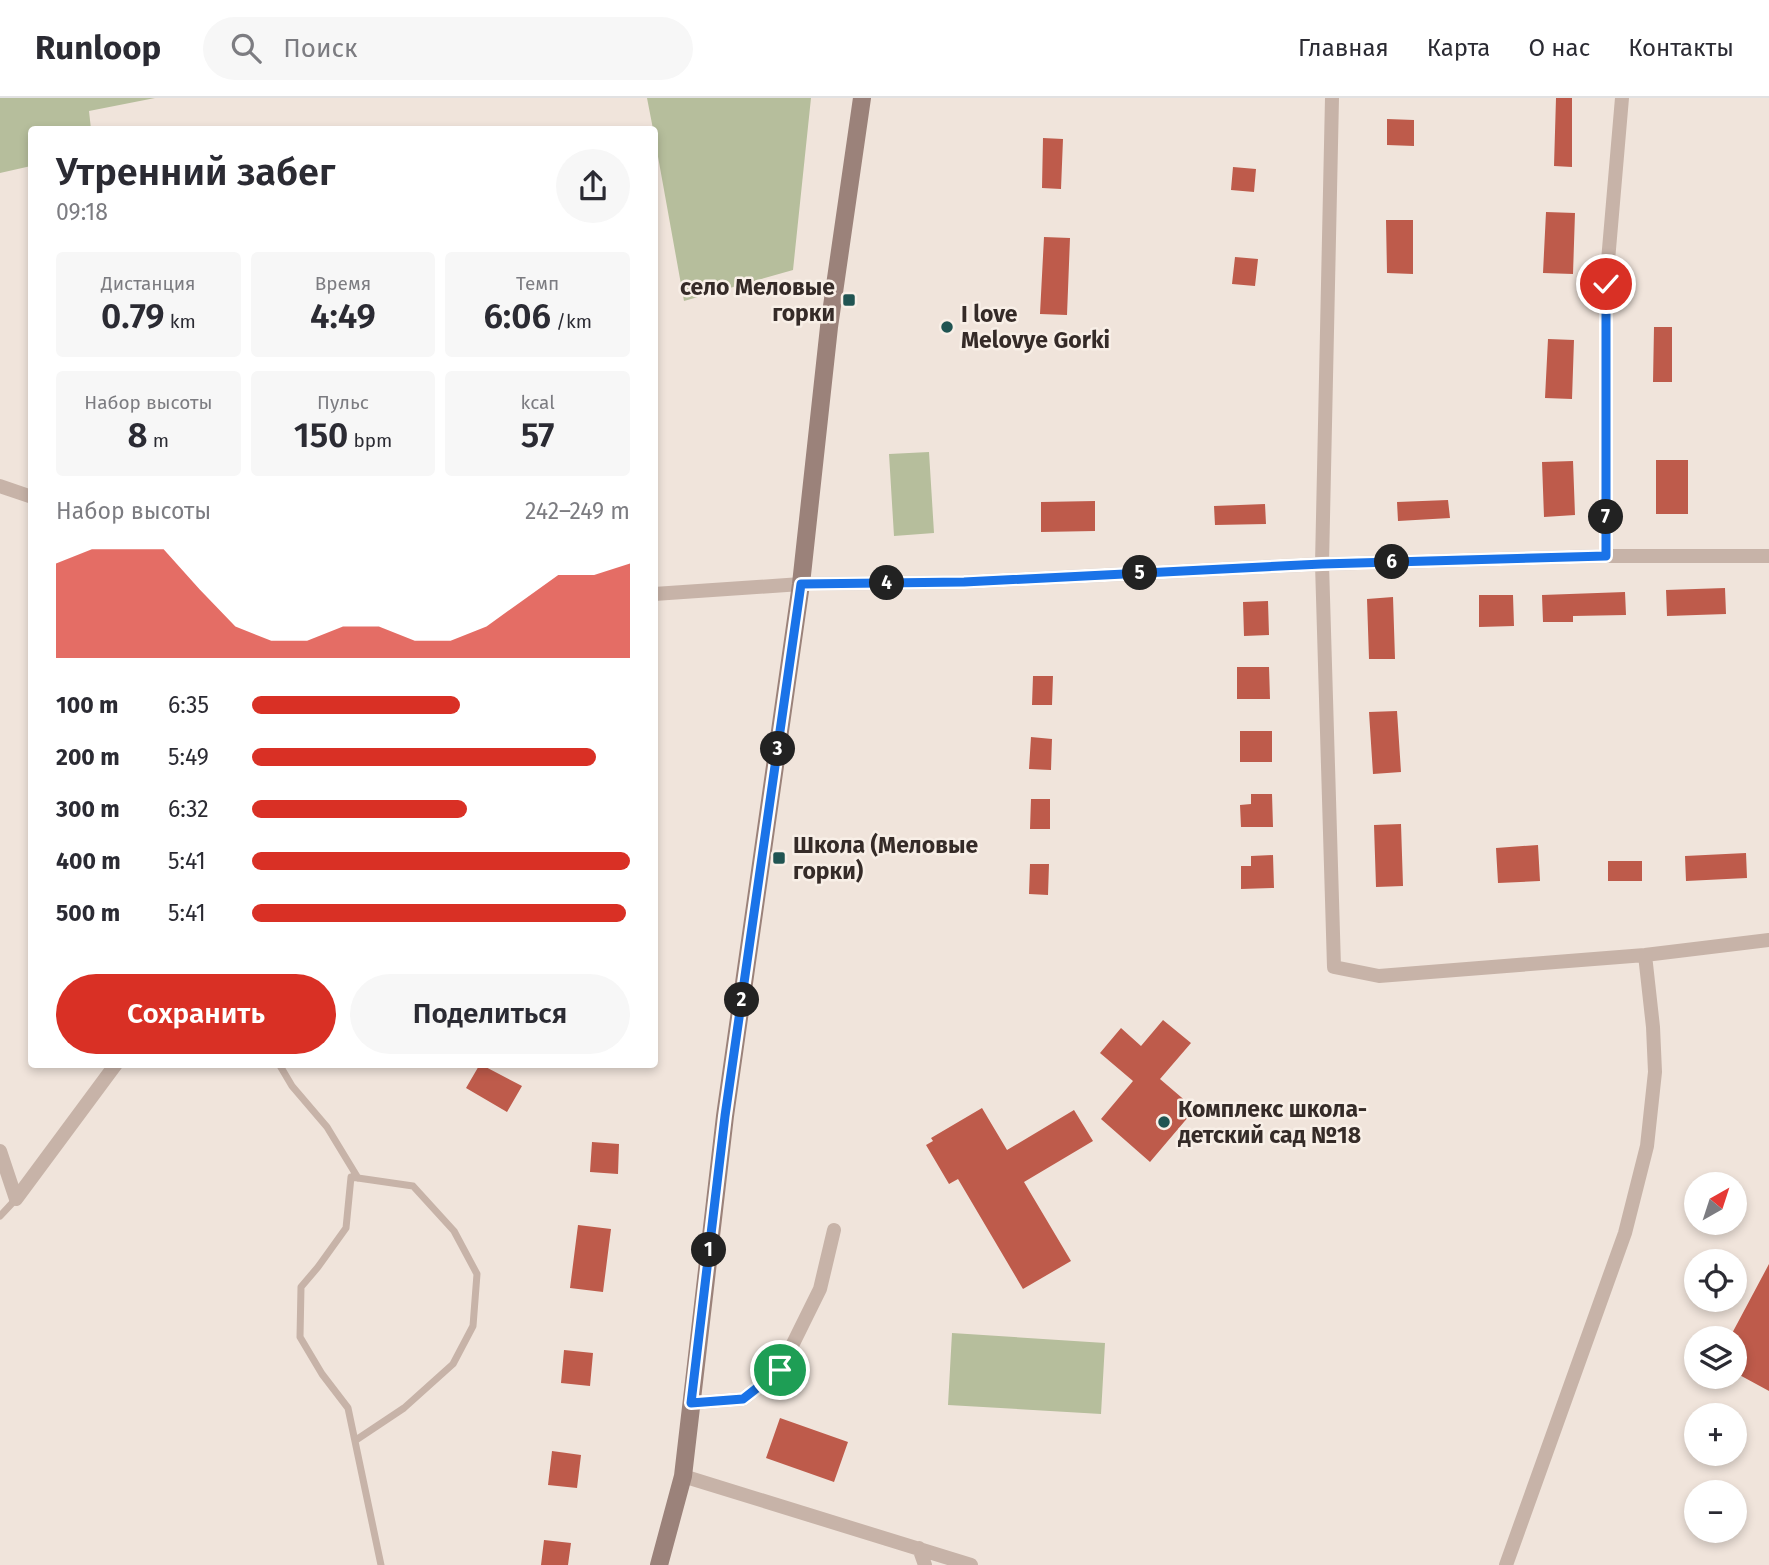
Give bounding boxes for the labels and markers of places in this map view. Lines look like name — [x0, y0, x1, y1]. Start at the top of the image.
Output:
pin — [1576, 254, 1636, 314]
place label: село Меловые горки — [680, 273, 835, 327]
marker: село Меловые горки — [841, 292, 857, 308]
place label: I love Melovye Gorki — [961, 300, 1110, 354]
marker: I love Melovye Gorki — [939, 319, 955, 335]
pin: 7 — [1588, 500, 1624, 534]
pin: 6 — [1374, 545, 1410, 580]
pin: 5 — [1122, 556, 1158, 590]
pin: 4 — [870, 566, 904, 601]
pin: 3 — [760, 732, 796, 766]
place label: Школа (Меловые горки) — [793, 831, 978, 885]
marker: Школа (Меловые горки) — [771, 850, 787, 866]
pin: 2 — [724, 982, 760, 1018]
place label: Комплекс школа- детский сад №18 — [1178, 1095, 1367, 1149]
marker: Комплекс школа- детский сад №18 — [1156, 1114, 1172, 1130]
pin: 1 — [692, 1232, 726, 1268]
pin — [750, 1340, 810, 1400]

